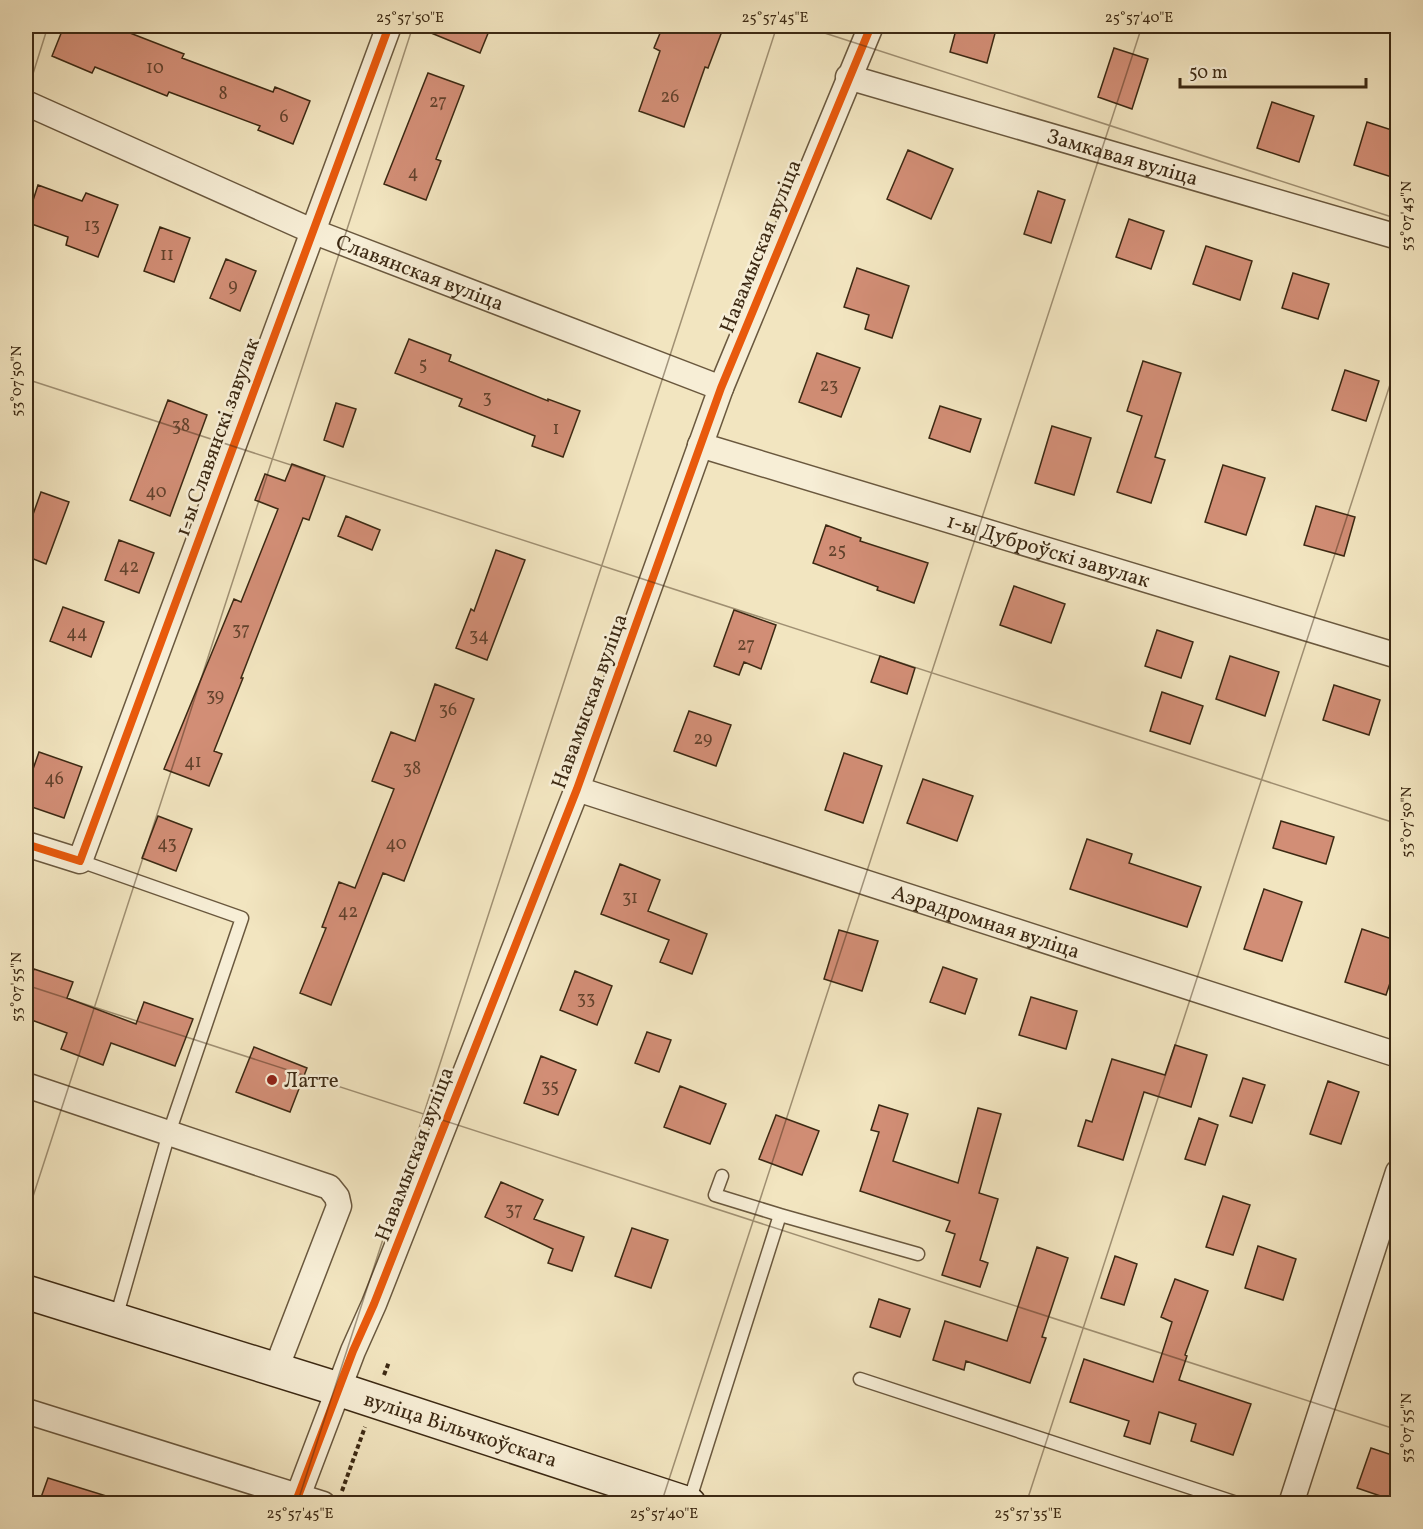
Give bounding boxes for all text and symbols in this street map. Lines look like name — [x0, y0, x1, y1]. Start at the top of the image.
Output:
text: 25°57'50"E — [376, 8, 444, 29]
text: 25°57'45"E — [741, 8, 809, 29]
text: 25°57'40"E — [1105, 8, 1173, 29]
scale bar — [1180, 51, 1366, 89]
house number: 10 — [146, 56, 164, 81]
text: 50 m — [1189, 61, 1228, 86]
house number: 8 — [218, 82, 228, 107]
house number: 26 — [661, 85, 679, 110]
house number: 27 — [429, 90, 447, 115]
house number: 6 — [279, 105, 289, 130]
street label: Замкавая вуліца — [1043, 123, 1201, 194]
street label: Навамыская вуліца — [713, 156, 809, 338]
house number: 4 — [408, 161, 418, 186]
text: 53°07'45"N — [1397, 181, 1418, 251]
house number: 13 — [84, 214, 100, 239]
street label: Славянская вуліца — [331, 228, 508, 319]
house number: 11 — [160, 243, 174, 268]
house number: 9 — [228, 274, 238, 299]
street label: 1-ы Славянскі завулак — [169, 334, 268, 541]
text: 53°07'50"N — [7, 345, 28, 417]
house number: 5 — [419, 353, 427, 378]
house number: 23 — [820, 374, 838, 399]
house number: 3 — [482, 386, 492, 411]
house number: 38 — [172, 414, 190, 439]
house number: 1 — [553, 417, 559, 442]
house number: 40 — [145, 480, 167, 505]
street label: 1-ы Дуброўскі завулак — [943, 507, 1153, 596]
house number: 25 — [828, 539, 846, 564]
house number: 42 — [119, 555, 139, 580]
street label: Навамыская вуліца — [545, 610, 636, 793]
house number: 37 — [232, 618, 250, 643]
house number: 44 — [66, 621, 88, 646]
house number: 34 — [469, 624, 489, 649]
house number: 27 — [737, 633, 755, 658]
house number: 39 — [206, 684, 224, 709]
house number: 36 — [439, 698, 457, 723]
house number: 29 — [694, 727, 712, 752]
house number: 41 — [184, 750, 202, 775]
house number: 38 — [403, 757, 421, 782]
house number: 46 — [44, 767, 64, 792]
text: 53°07'50"N — [1397, 786, 1418, 858]
house number: 43 — [157, 832, 177, 857]
house number: 40 — [385, 832, 407, 857]
street label: Аэрадромная вуліца — [888, 879, 1083, 967]
house number: 31 — [622, 886, 638, 911]
house number: 42 — [338, 900, 358, 925]
text: 53°07'55"N — [7, 952, 28, 1022]
house number: 33 — [577, 987, 595, 1012]
street label: Навамыская вуліца — [369, 1063, 462, 1246]
place label: Латте — [284, 1067, 339, 1096]
marker: Латте — [265, 1073, 279, 1087]
house number: 35 — [541, 1075, 559, 1100]
house number: 37 — [505, 1198, 523, 1223]
street label: вуліца Вільчкоўскага — [360, 1385, 561, 1476]
text: 53°07'55"N — [1397, 1393, 1418, 1463]
text: 25°57'45"E — [266, 1504, 334, 1525]
text: 25°57'40"E — [630, 1504, 698, 1525]
text: 25°57'35"E — [994, 1504, 1062, 1525]

